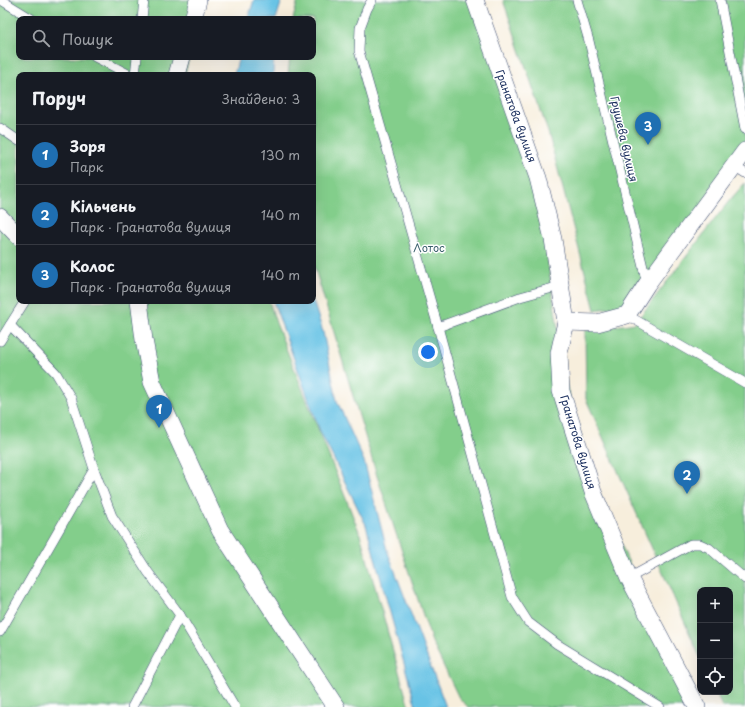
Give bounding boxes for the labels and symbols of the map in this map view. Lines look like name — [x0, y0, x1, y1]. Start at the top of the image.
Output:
street label: Гранатова вулиця — [492, 67, 541, 165]
street label: Грушева вулиця — [606, 94, 643, 184]
pin: 3 — [635, 112, 661, 145]
park label: Лотос — [413, 239, 445, 256]
your location — [418, 342, 438, 362]
street label: Гранатова вулиця — [556, 393, 601, 491]
pin: 1 — [146, 395, 172, 428]
pin: 2 — [674, 461, 700, 494]

